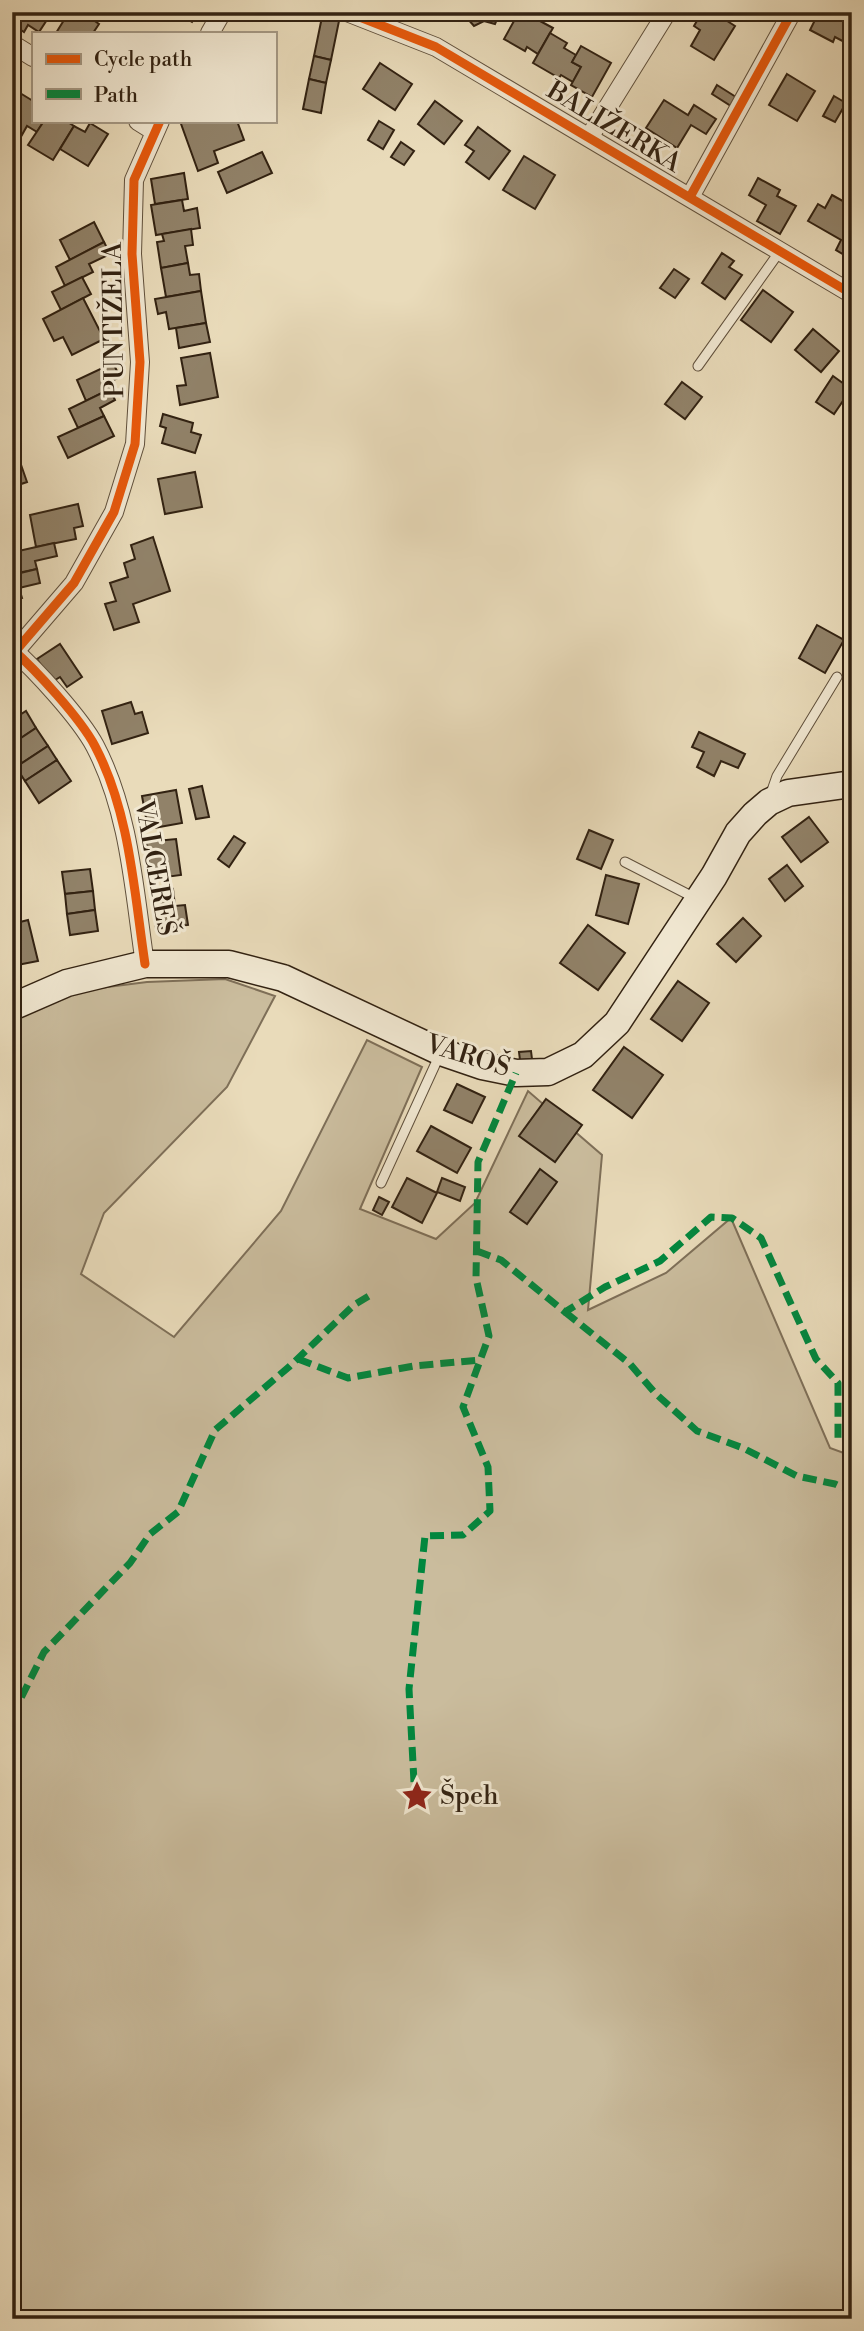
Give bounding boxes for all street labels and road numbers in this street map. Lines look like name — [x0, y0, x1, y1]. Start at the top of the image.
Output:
street label: BALIŽERKA — [540, 72, 689, 180]
street label: PUNTIŽELA — [95, 241, 131, 398]
street label: VALCEREŠ — [127, 796, 185, 938]
street label: VAROŠ — [421, 1026, 515, 1084]

